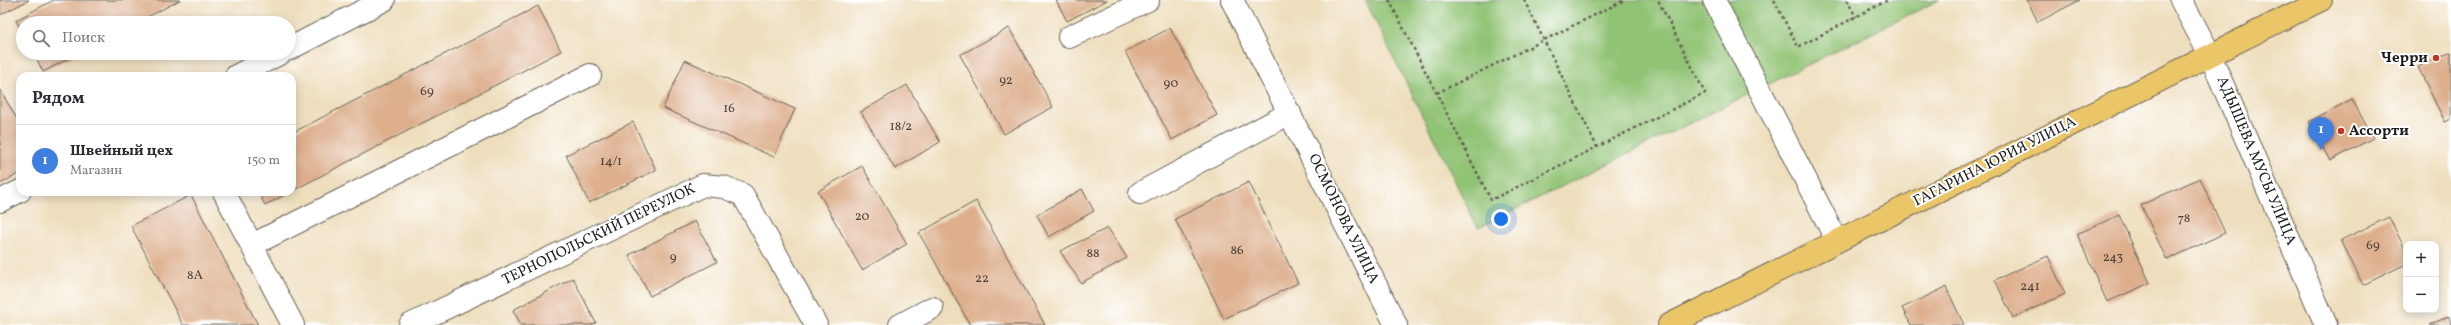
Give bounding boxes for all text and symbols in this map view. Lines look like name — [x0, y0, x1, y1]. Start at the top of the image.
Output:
search box — [16, 16, 296, 60]
icon: search — [30, 27, 52, 49]
text: Поиск — [62, 28, 105, 49]
place label: Черри — [2381, 48, 2428, 69]
marker: Черри — [2431, 53, 2441, 63]
house number: 92 — [999, 72, 1013, 90]
street label: АДЫШЕВА МУСЫ УЛИЦА — [2211, 73, 2301, 249]
house number: 90 — [1164, 75, 1179, 93]
house number: 69 — [420, 83, 434, 101]
text: Рядом — [32, 87, 85, 110]
house number: 16 — [723, 100, 735, 118]
street label: ГАГАРИНА ЮРИЯ УЛИЦА — [1910, 111, 2081, 212]
pin: 1 — [2308, 117, 2334, 150]
house number: 18/2 — [890, 118, 912, 136]
place label: Ассорти — [2349, 121, 2409, 142]
marker: Ассорти — [2336, 126, 2346, 136]
text: Швейный цех — [70, 141, 173, 162]
street label: ОСМОНОВА УЛИЦА — [1302, 150, 1384, 288]
text: 1 — [42, 152, 48, 170]
text: 150 m — [247, 152, 280, 170]
house number: 14/1 — [600, 153, 622, 171]
text: Магазин — [70, 162, 122, 180]
street label: ТЕРНОПОЛЬСКИЙ ПЕРЕУЛОК — [499, 179, 699, 291]
house number: 20 — [855, 208, 870, 226]
your location — [1491, 209, 1511, 229]
house number: 78 — [2178, 210, 2190, 228]
house number: 69 — [2366, 237, 2380, 255]
map controls — [2403, 241, 2439, 313]
button: + — [2403, 241, 2439, 277]
house number: 86 — [1230, 242, 1244, 260]
house number: 88 — [1086, 245, 1100, 263]
house number: 9 — [670, 249, 677, 267]
house number: 243 — [2103, 249, 2124, 267]
house number: 8А — [187, 267, 203, 285]
house number: 22 — [975, 270, 989, 288]
button: − — [2403, 277, 2439, 313]
house number: 241 — [2020, 278, 2040, 296]

